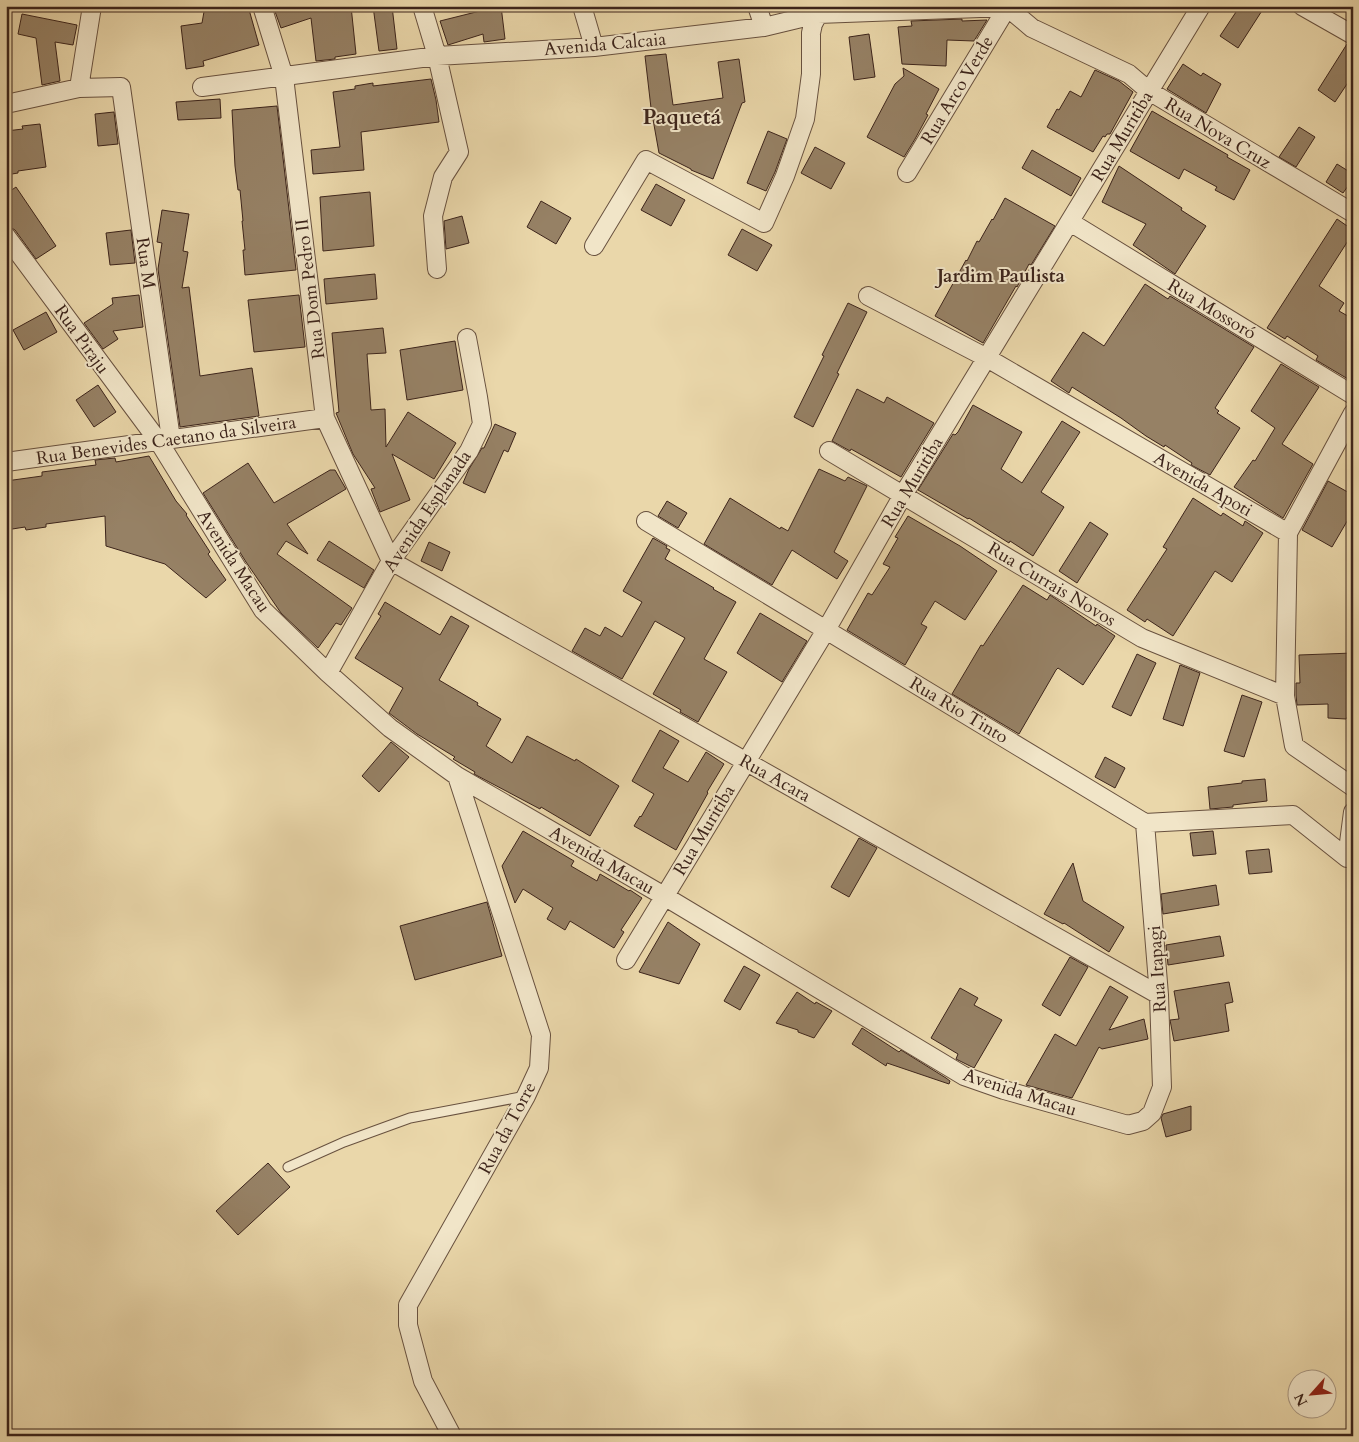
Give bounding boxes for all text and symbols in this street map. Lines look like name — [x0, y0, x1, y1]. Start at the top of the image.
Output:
street label: Avenida Calcaia — [543, 27, 667, 62]
street label: Rua Arco Verde — [915, 31, 1000, 149]
street label: Rua Muritiba — [1086, 86, 1159, 186]
street label: Rua Nova Cruz — [1160, 92, 1276, 175]
district label: Paquetá — [643, 102, 722, 132]
street label: Rua Dom Pedro II — [289, 217, 332, 361]
street label: Rua M — [130, 236, 162, 291]
district label: Jardim Paulista — [934, 263, 1065, 289]
street label: Rua Mossoró — [1163, 273, 1261, 346]
street label: Rua Piraju — [48, 300, 115, 379]
street label: Rua Benevides Caetano da Silveira — [35, 410, 298, 471]
street label: Rua Muritiba — [876, 432, 949, 532]
street label: Avenida Esplanada — [377, 445, 478, 577]
street label: Avenida Apoti — [1149, 446, 1257, 523]
street label: Avenida Macau — [191, 505, 276, 618]
street label: Rua Currais Novos — [983, 536, 1120, 633]
street label: Rua Rio Tinto — [905, 671, 1013, 750]
street label: Rua Acara — [735, 749, 815, 808]
street label: Rua Muritiba — [668, 780, 741, 880]
street label: Avenida Macau — [544, 820, 659, 901]
street label: Rua Itapagi — [1142, 925, 1173, 1013]
street label: Avenida Macau — [960, 1062, 1080, 1123]
street label: Rua da Torre — [473, 1078, 542, 1179]
north arrow — [1286, 1370, 1336, 1420]
text: N — [1290, 1390, 1312, 1409]

